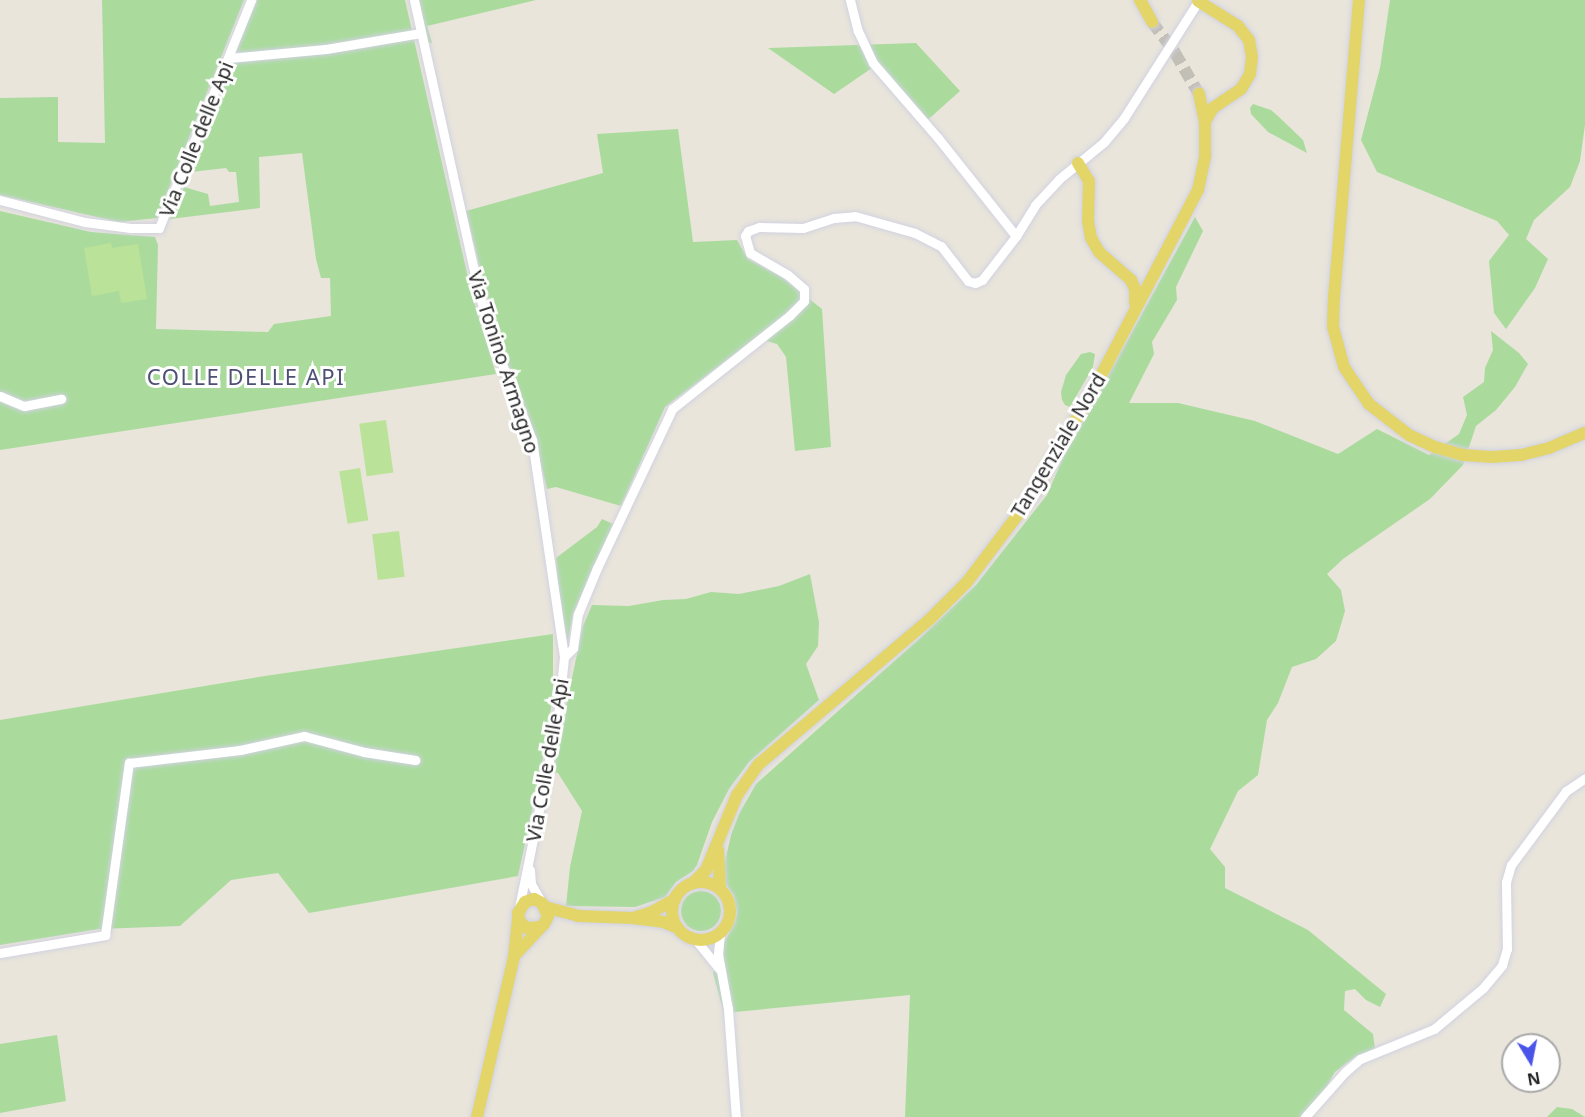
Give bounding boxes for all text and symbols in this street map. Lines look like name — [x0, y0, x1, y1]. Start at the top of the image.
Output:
street label: Via Colle delle Api — [154, 58, 238, 220]
street label: Via Tonino Armagno — [463, 268, 545, 456]
district label: COLLE DELLE API — [147, 364, 345, 390]
street label: Tangenziale Nord — [1006, 369, 1110, 521]
street label: Via Colle delle Api — [521, 676, 573, 844]
north arrow — [1501, 1033, 1561, 1093]
text: N — [1525, 1067, 1542, 1091]

